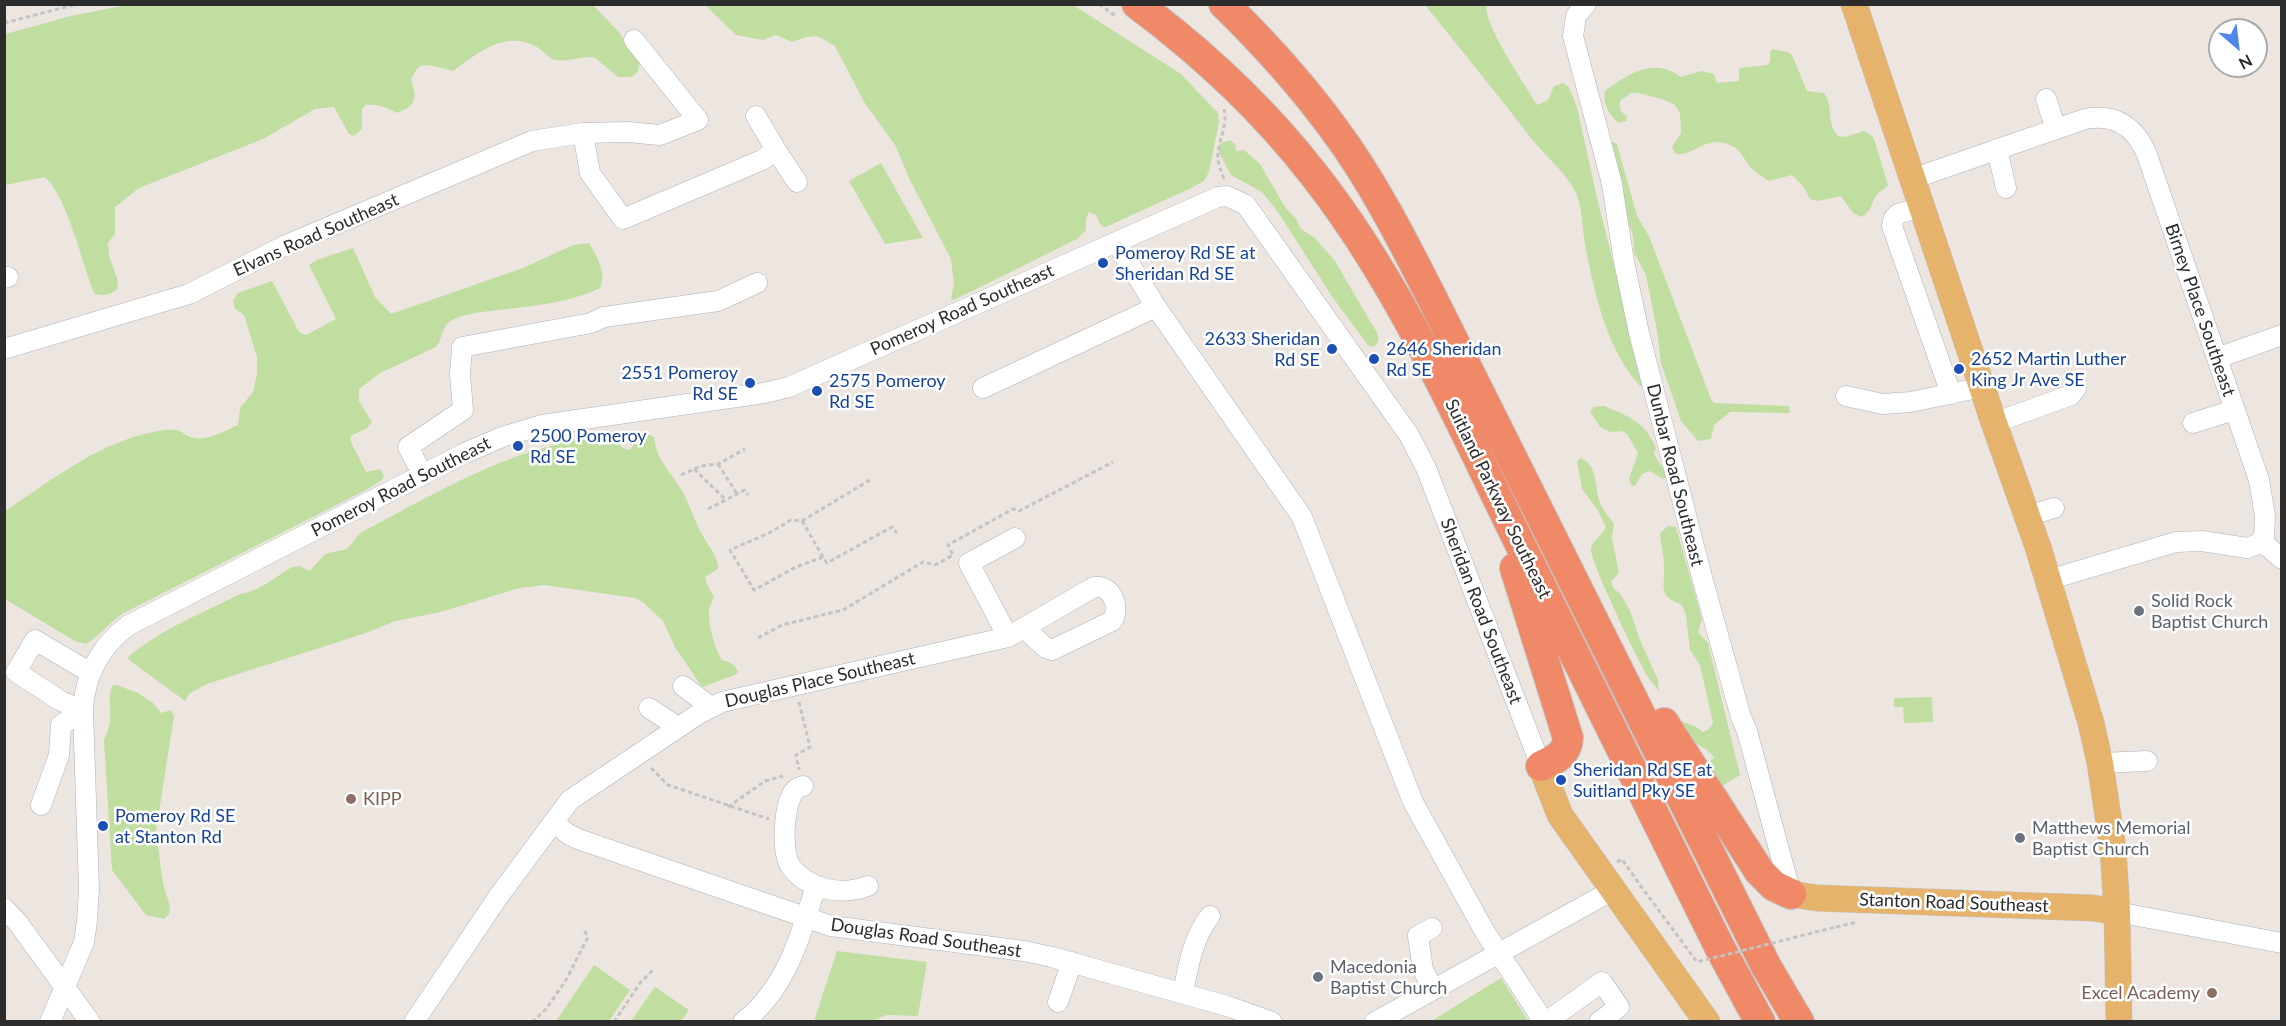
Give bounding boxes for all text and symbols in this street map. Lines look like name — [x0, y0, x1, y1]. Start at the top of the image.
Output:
north arrow — [2208, 18, 2268, 78]
text: N — [2236, 51, 2256, 74]
street label: Elvans Road Southeast — [230, 189, 402, 281]
street label: Birney Place Southeast — [2160, 221, 2240, 399]
place label: Pomeroy Rd SE at Sheridan Rd SE — [1115, 242, 1255, 284]
marker: Pomeroy Rd SE at Sheridan Rd SE — [1096, 256, 1110, 270]
street label: Pomeroy Road Southeast — [867, 260, 1057, 360]
place label: 2633 Sheridan Rd SE — [1205, 328, 1320, 370]
place label: 2646 Sheridan Rd SE — [1386, 338, 1501, 380]
marker: 2633 Sheridan Rd SE — [1325, 342, 1339, 356]
place label: 2652 Martin Luther King Jr Ave SE — [1971, 348, 2126, 391]
marker: 2646 Sheridan Rd SE — [1367, 352, 1381, 366]
place label: 2551 Pomeroy Rd SE — [621, 362, 738, 404]
marker: 2652 Martin Luther King Jr Ave SE — [1952, 362, 1966, 376]
place label: 2575 Pomeroy Rd SE — [829, 370, 946, 412]
marker: 2551 Pomeroy Rd SE — [743, 376, 757, 390]
street label: Dunbar Road Southeast — [1642, 381, 1708, 569]
marker: 2575 Pomeroy Rd SE — [810, 384, 824, 398]
street label: Suitland Parkway Southeast — [1440, 396, 1556, 602]
place label: 2500 Pomeroy Rd SE — [530, 425, 647, 468]
street label: Pomeroy Road Southeast — [308, 432, 494, 542]
marker: 2500 Pomeroy Rd SE — [511, 439, 525, 453]
street label: Sheridan Road Southeast — [1436, 515, 1526, 707]
place label: Solid Rock Baptist Church — [2151, 590, 2268, 632]
marker: Solid Rock Baptist Church — [2132, 604, 2146, 618]
street label: Douglas Place Southeast — [723, 648, 917, 712]
place label: Sheridan Rd SE at Suitland Pky SE — [1573, 759, 1712, 802]
marker: Sheridan Rd SE at Suitland Pky SE — [1554, 773, 1568, 787]
place label: KIPP — [363, 788, 402, 810]
marker: KIPP — [344, 792, 358, 806]
place label: Pomeroy Rd SE at Stanton Rd — [115, 805, 235, 848]
place label: Matthews Memorial Baptist Church — [2032, 817, 2191, 860]
marker: Pomeroy Rd SE at Stanton Rd — [96, 819, 110, 833]
marker: Matthews Memorial Baptist Church — [2013, 831, 2027, 845]
street label: Stanton Road Southeast — [1859, 889, 2049, 917]
street label: Douglas Road Southeast — [829, 914, 1023, 962]
place label: Macedonia Baptist Church — [1330, 956, 1447, 998]
marker: Macedonia Baptist Church — [1311, 970, 1325, 984]
place label: Excel Academy — [2081, 982, 2200, 1004]
marker: Excel Academy — [2205, 986, 2219, 1000]

